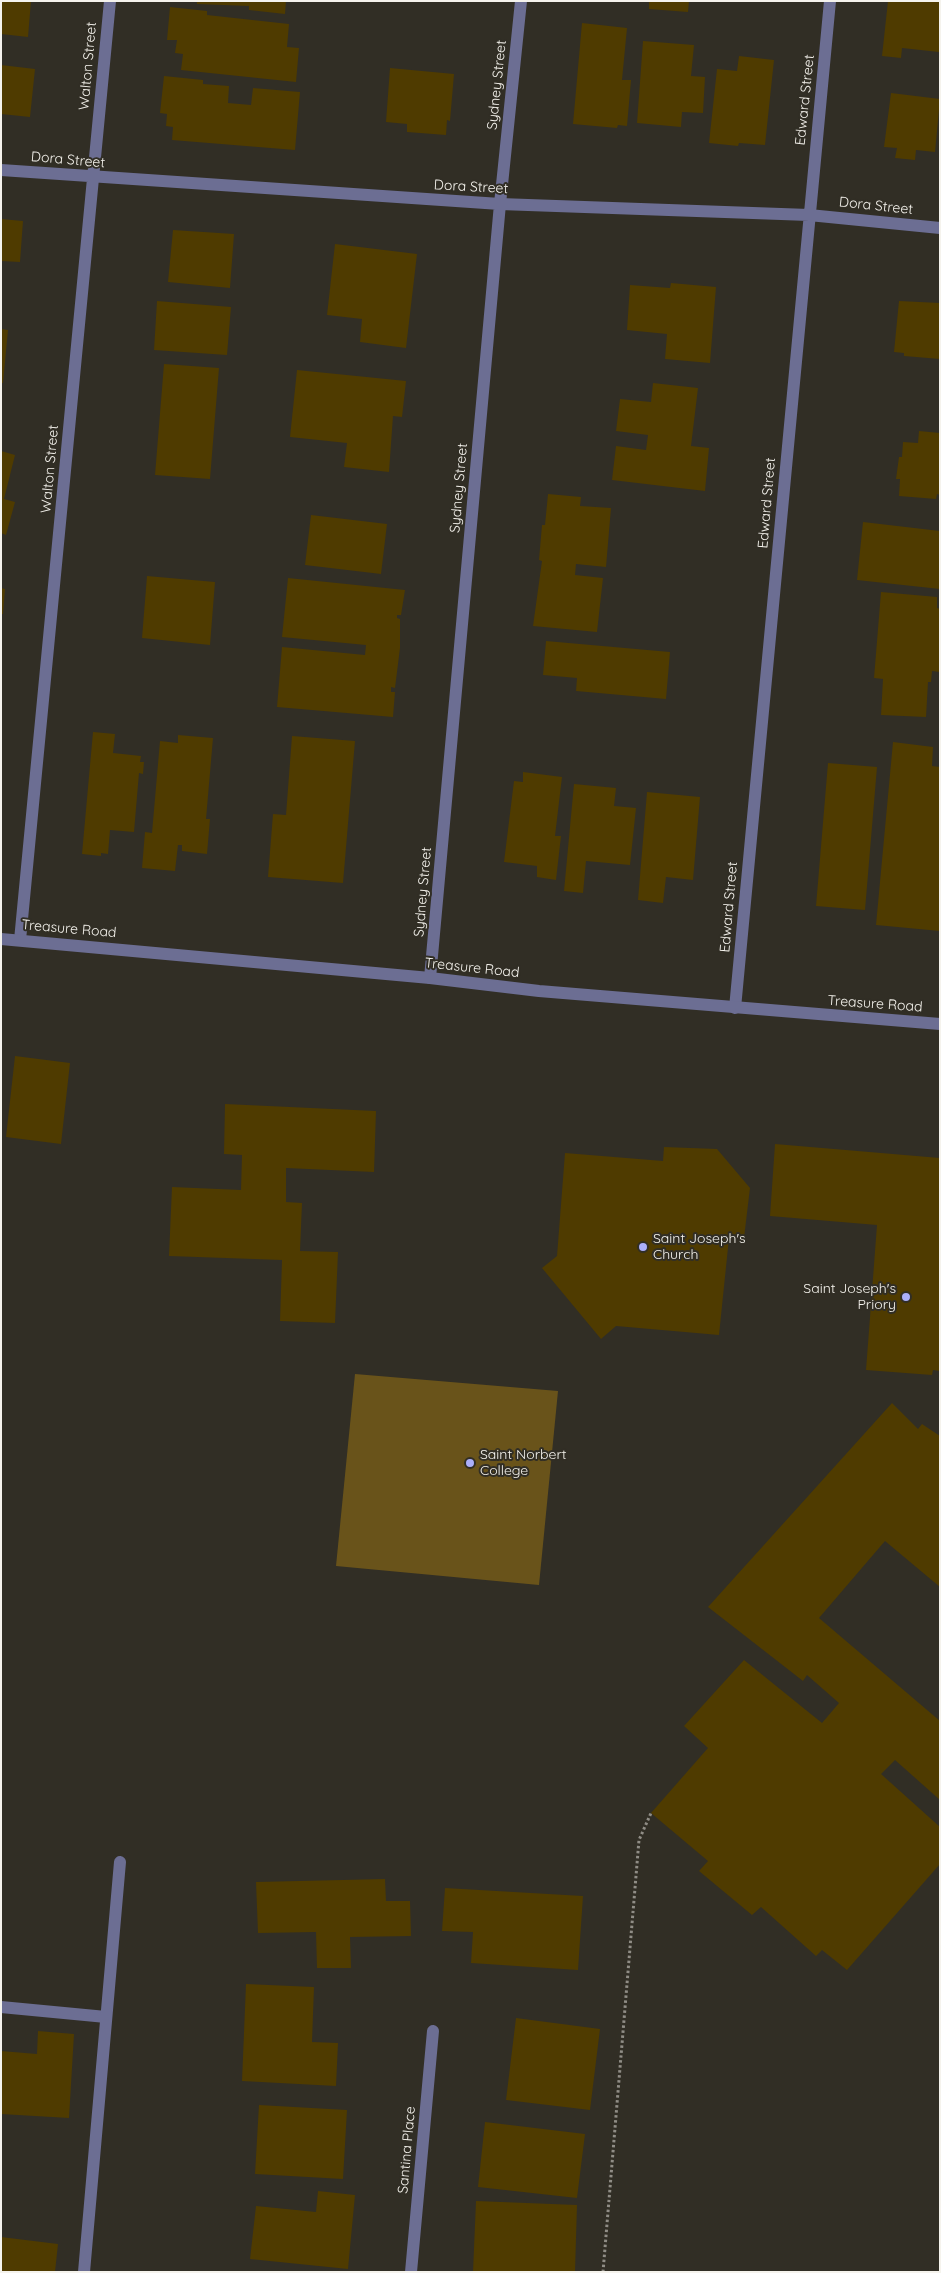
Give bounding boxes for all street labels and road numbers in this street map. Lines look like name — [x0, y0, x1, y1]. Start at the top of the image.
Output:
street label: Walton Street — [76, 21, 100, 111]
street label: Sydney Street — [484, 39, 510, 131]
street label: Edward Street — [792, 54, 818, 146]
street label: Dora Street — [30, 148, 106, 172]
street label: Dora Street — [433, 177, 509, 197]
street label: Dora Street — [838, 194, 914, 218]
street label: Walton Street — [38, 424, 62, 514]
street label: Sydney Street — [447, 442, 471, 534]
street label: Edward Street — [755, 457, 779, 549]
street label: Sydney Street — [411, 846, 435, 938]
street label: Edward Street — [717, 861, 741, 953]
street label: Treasure Road — [21, 916, 117, 942]
street label: Treasure Road — [424, 955, 520, 981]
street label: Treasure Road — [827, 992, 923, 1016]
street label: Santina Place — [395, 2106, 419, 2194]

